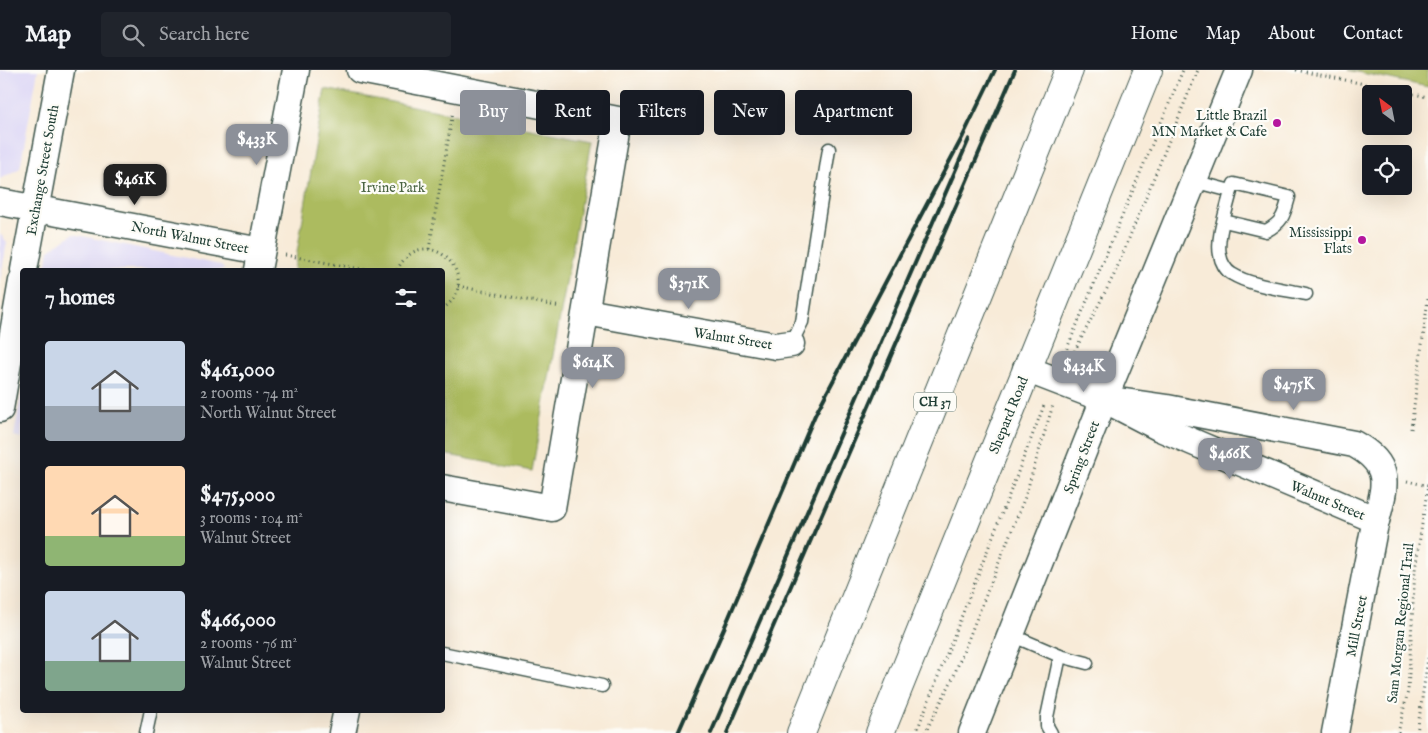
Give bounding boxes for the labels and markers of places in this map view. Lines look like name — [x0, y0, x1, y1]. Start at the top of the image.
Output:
place label: Little Brazil MN Market & Cafe — [1152, 107, 1268, 141]
marker: Little Brazil MN Market & Cafe — [1271, 117, 1283, 129]
pin: $433K — [222, 124, 292, 166]
pin: $461K — [100, 164, 170, 206]
place label: Mississippi Flats — [1289, 224, 1352, 258]
marker: Mississippi Flats — [1356, 234, 1368, 246]
pin: $371K — [654, 268, 724, 310]
pin: $614K — [558, 346, 628, 389]
pin: $434K — [1049, 350, 1119, 393]
pin: $475K — [1259, 368, 1329, 411]
pin: $466K — [1195, 438, 1265, 480]

